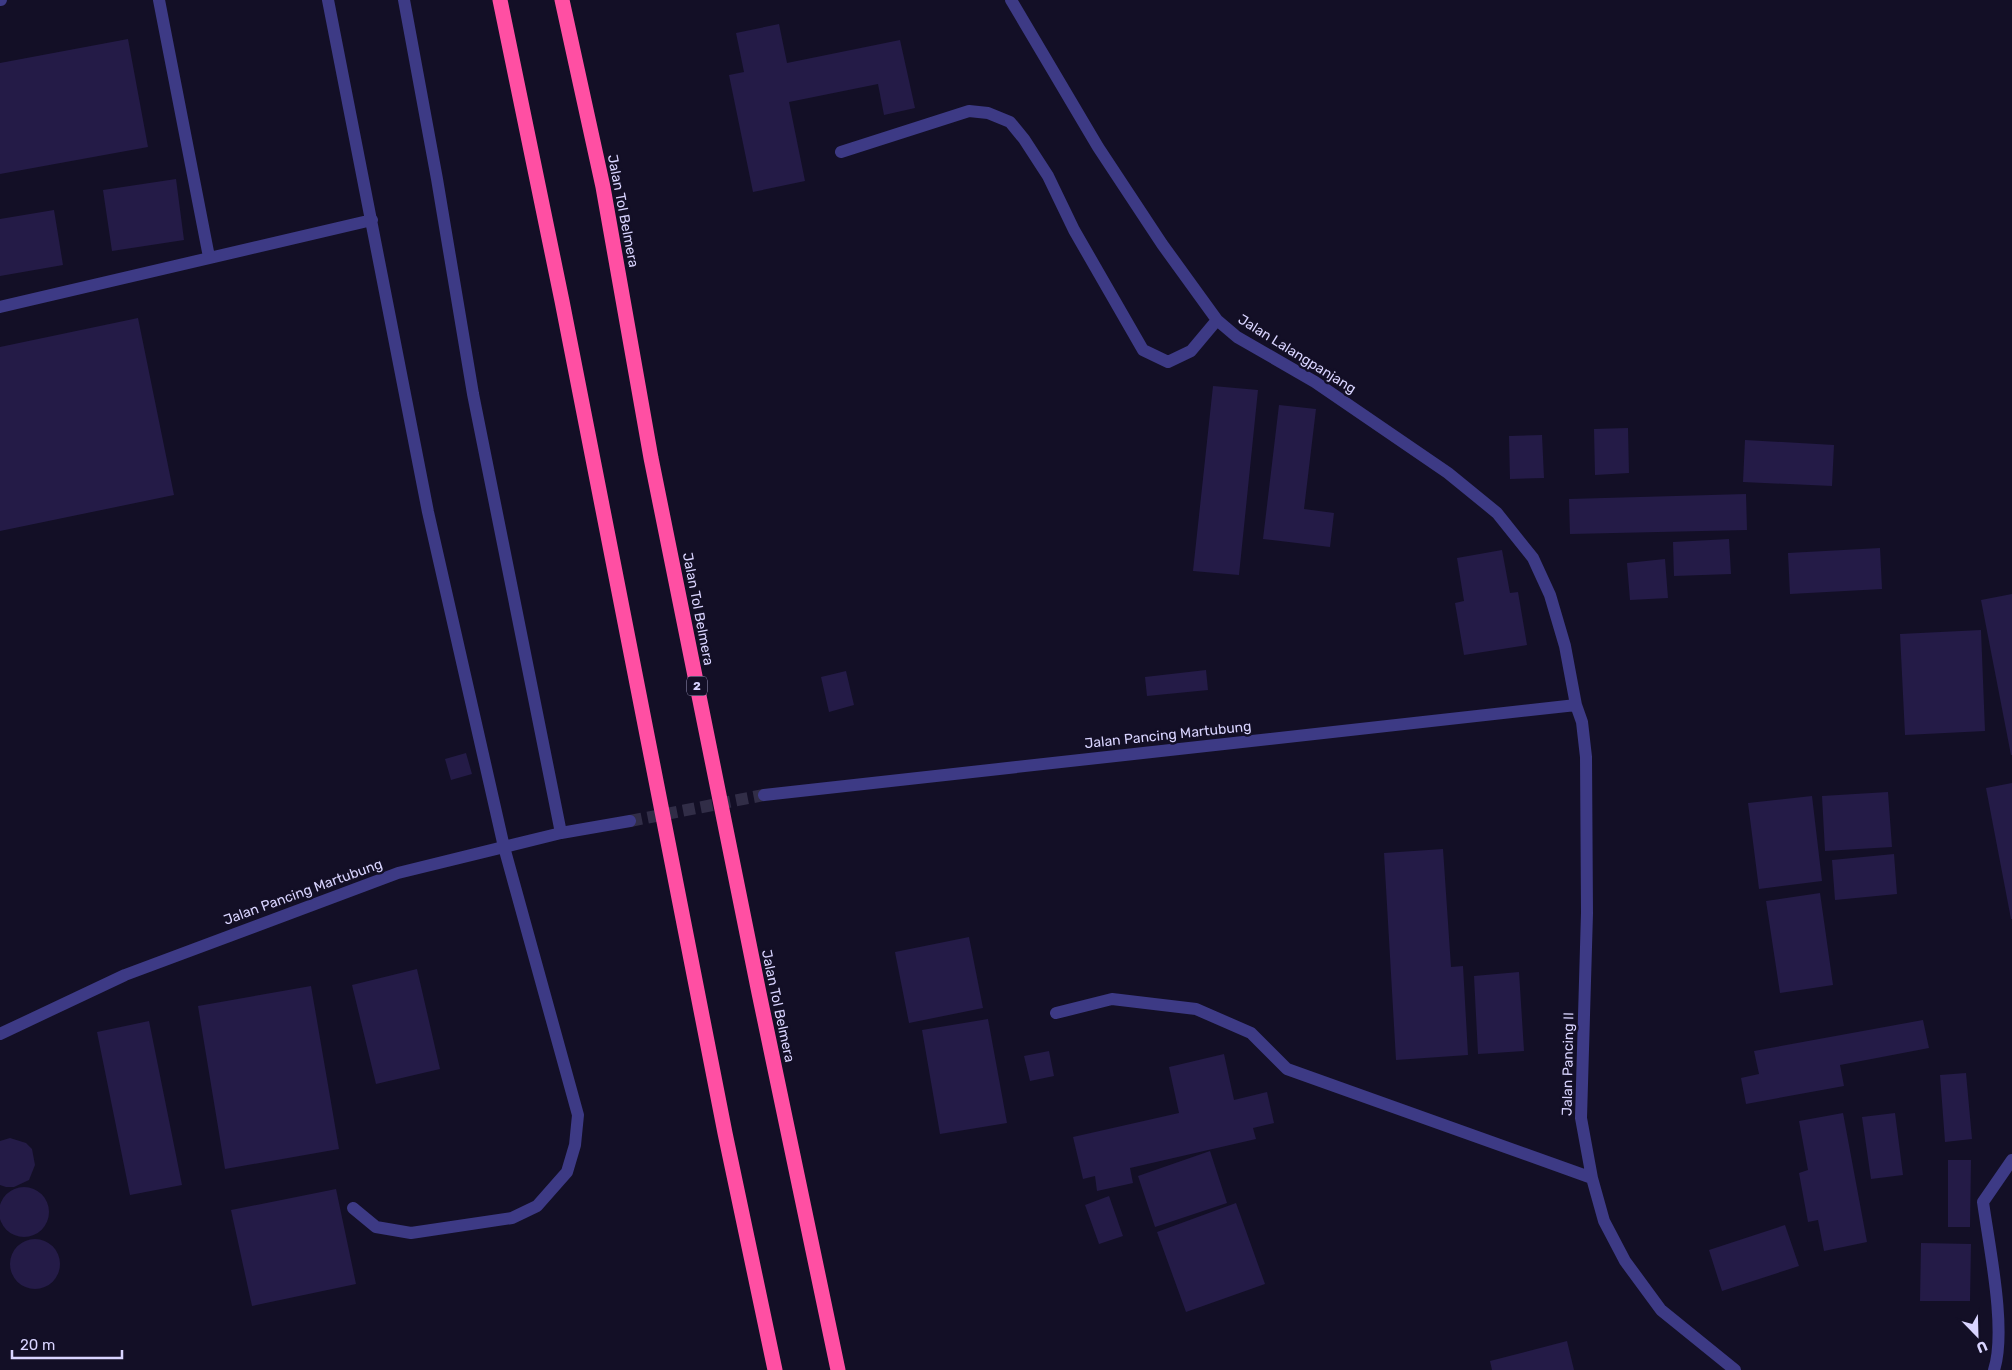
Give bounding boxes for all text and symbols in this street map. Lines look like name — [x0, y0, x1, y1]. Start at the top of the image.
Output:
street label: Jalan Tol Belmera — [604, 153, 642, 269]
street label: Jalan Lalangpanjang — [1235, 311, 1359, 397]
street label: Jalan Tol Belmera — [679, 551, 717, 667]
road number: 2 — [687, 676, 707, 696]
street label: Jalan Pancing Martubung — [1084, 718, 1252, 752]
street label: Jalan Pancing Martubung — [221, 855, 385, 929]
street label: Jalan Tol Belmera — [758, 948, 798, 1064]
street label: Jalan Pancing II — [1559, 1012, 1577, 1116]
north arrow — [1952, 1310, 2002, 1360]
scale bar — [12, 1328, 122, 1360]
text: 20 m — [20, 1336, 55, 1354]
text: U — [1974, 1337, 1990, 1356]

